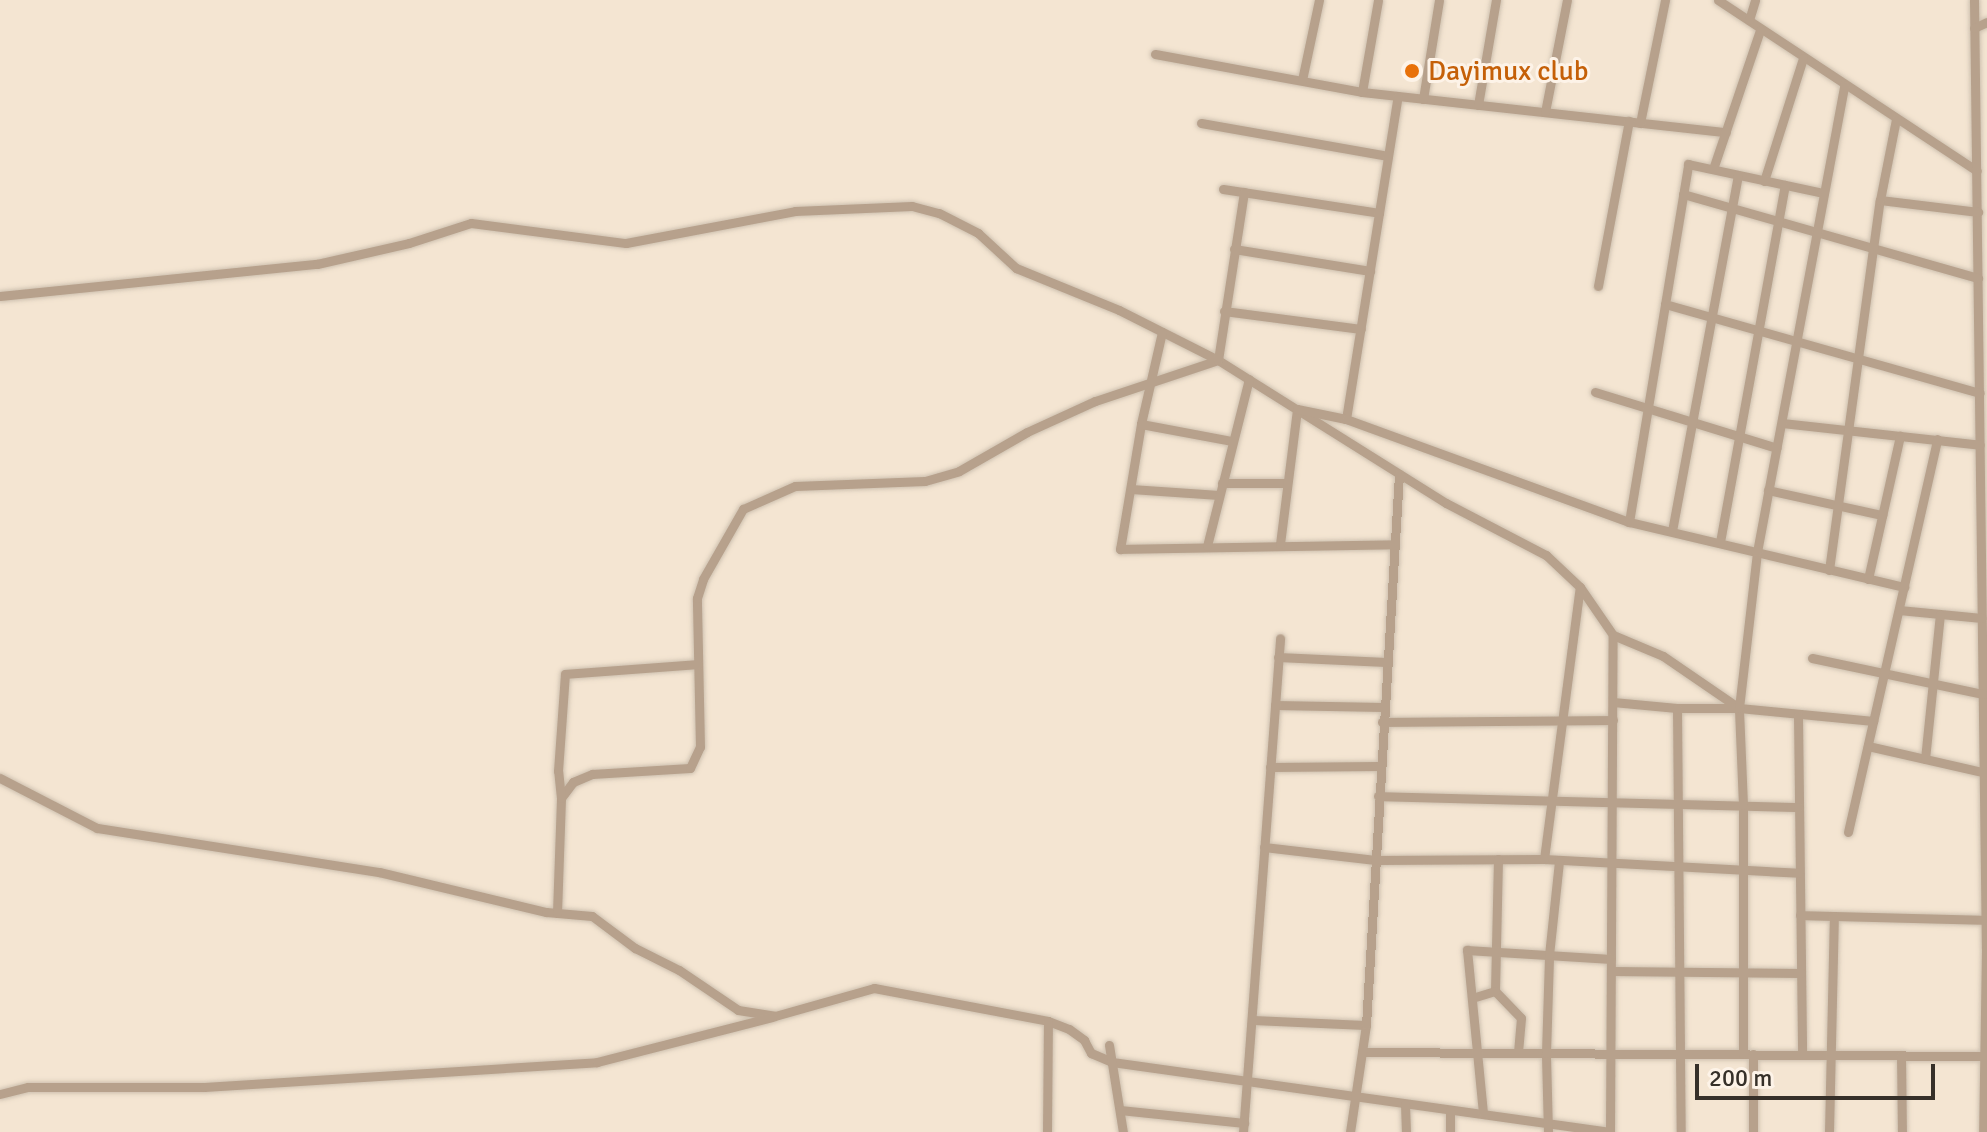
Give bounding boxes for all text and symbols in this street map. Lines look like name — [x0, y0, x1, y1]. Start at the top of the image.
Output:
place label: Dayimux club — [1428, 54, 1589, 88]
marker: Dayimux club — [1403, 62, 1421, 80]
scale bar — [1699, 1048, 1939, 1098]
text: 200 m — [1709, 1063, 1772, 1093]

